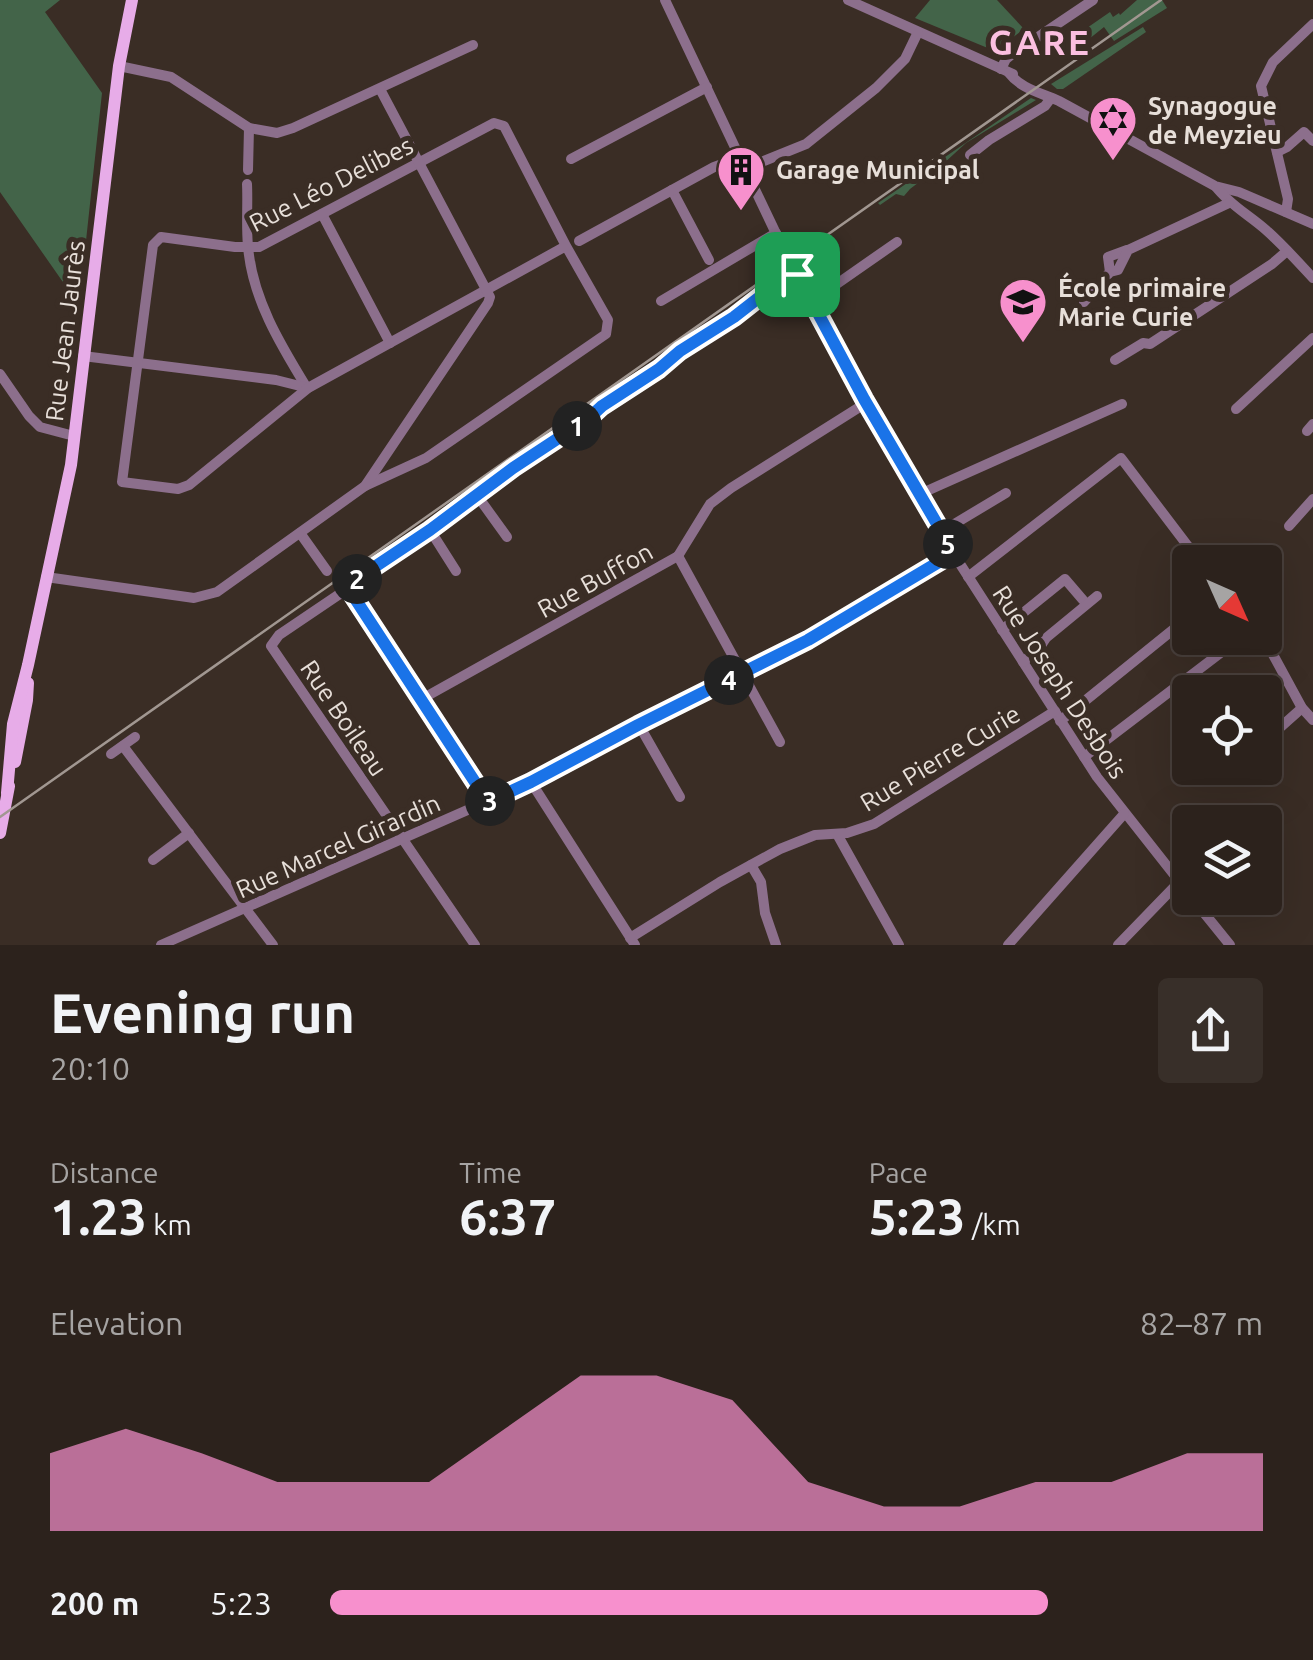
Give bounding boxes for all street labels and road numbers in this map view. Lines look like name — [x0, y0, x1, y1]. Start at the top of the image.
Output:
street label: Rue Léo Delibes — [245, 131, 417, 237]
street label: Rue Jean Jaurès — [40, 239, 90, 423]
street label: Rue Buffon — [532, 537, 658, 623]
street label: Rue Joseph Desbois — [987, 580, 1133, 784]
street label: Rue Boileau — [295, 655, 393, 781]
street label: Rue Pierre Curie — [855, 699, 1025, 817]
street label: Rue Marcel Girardin — [232, 788, 444, 904]

